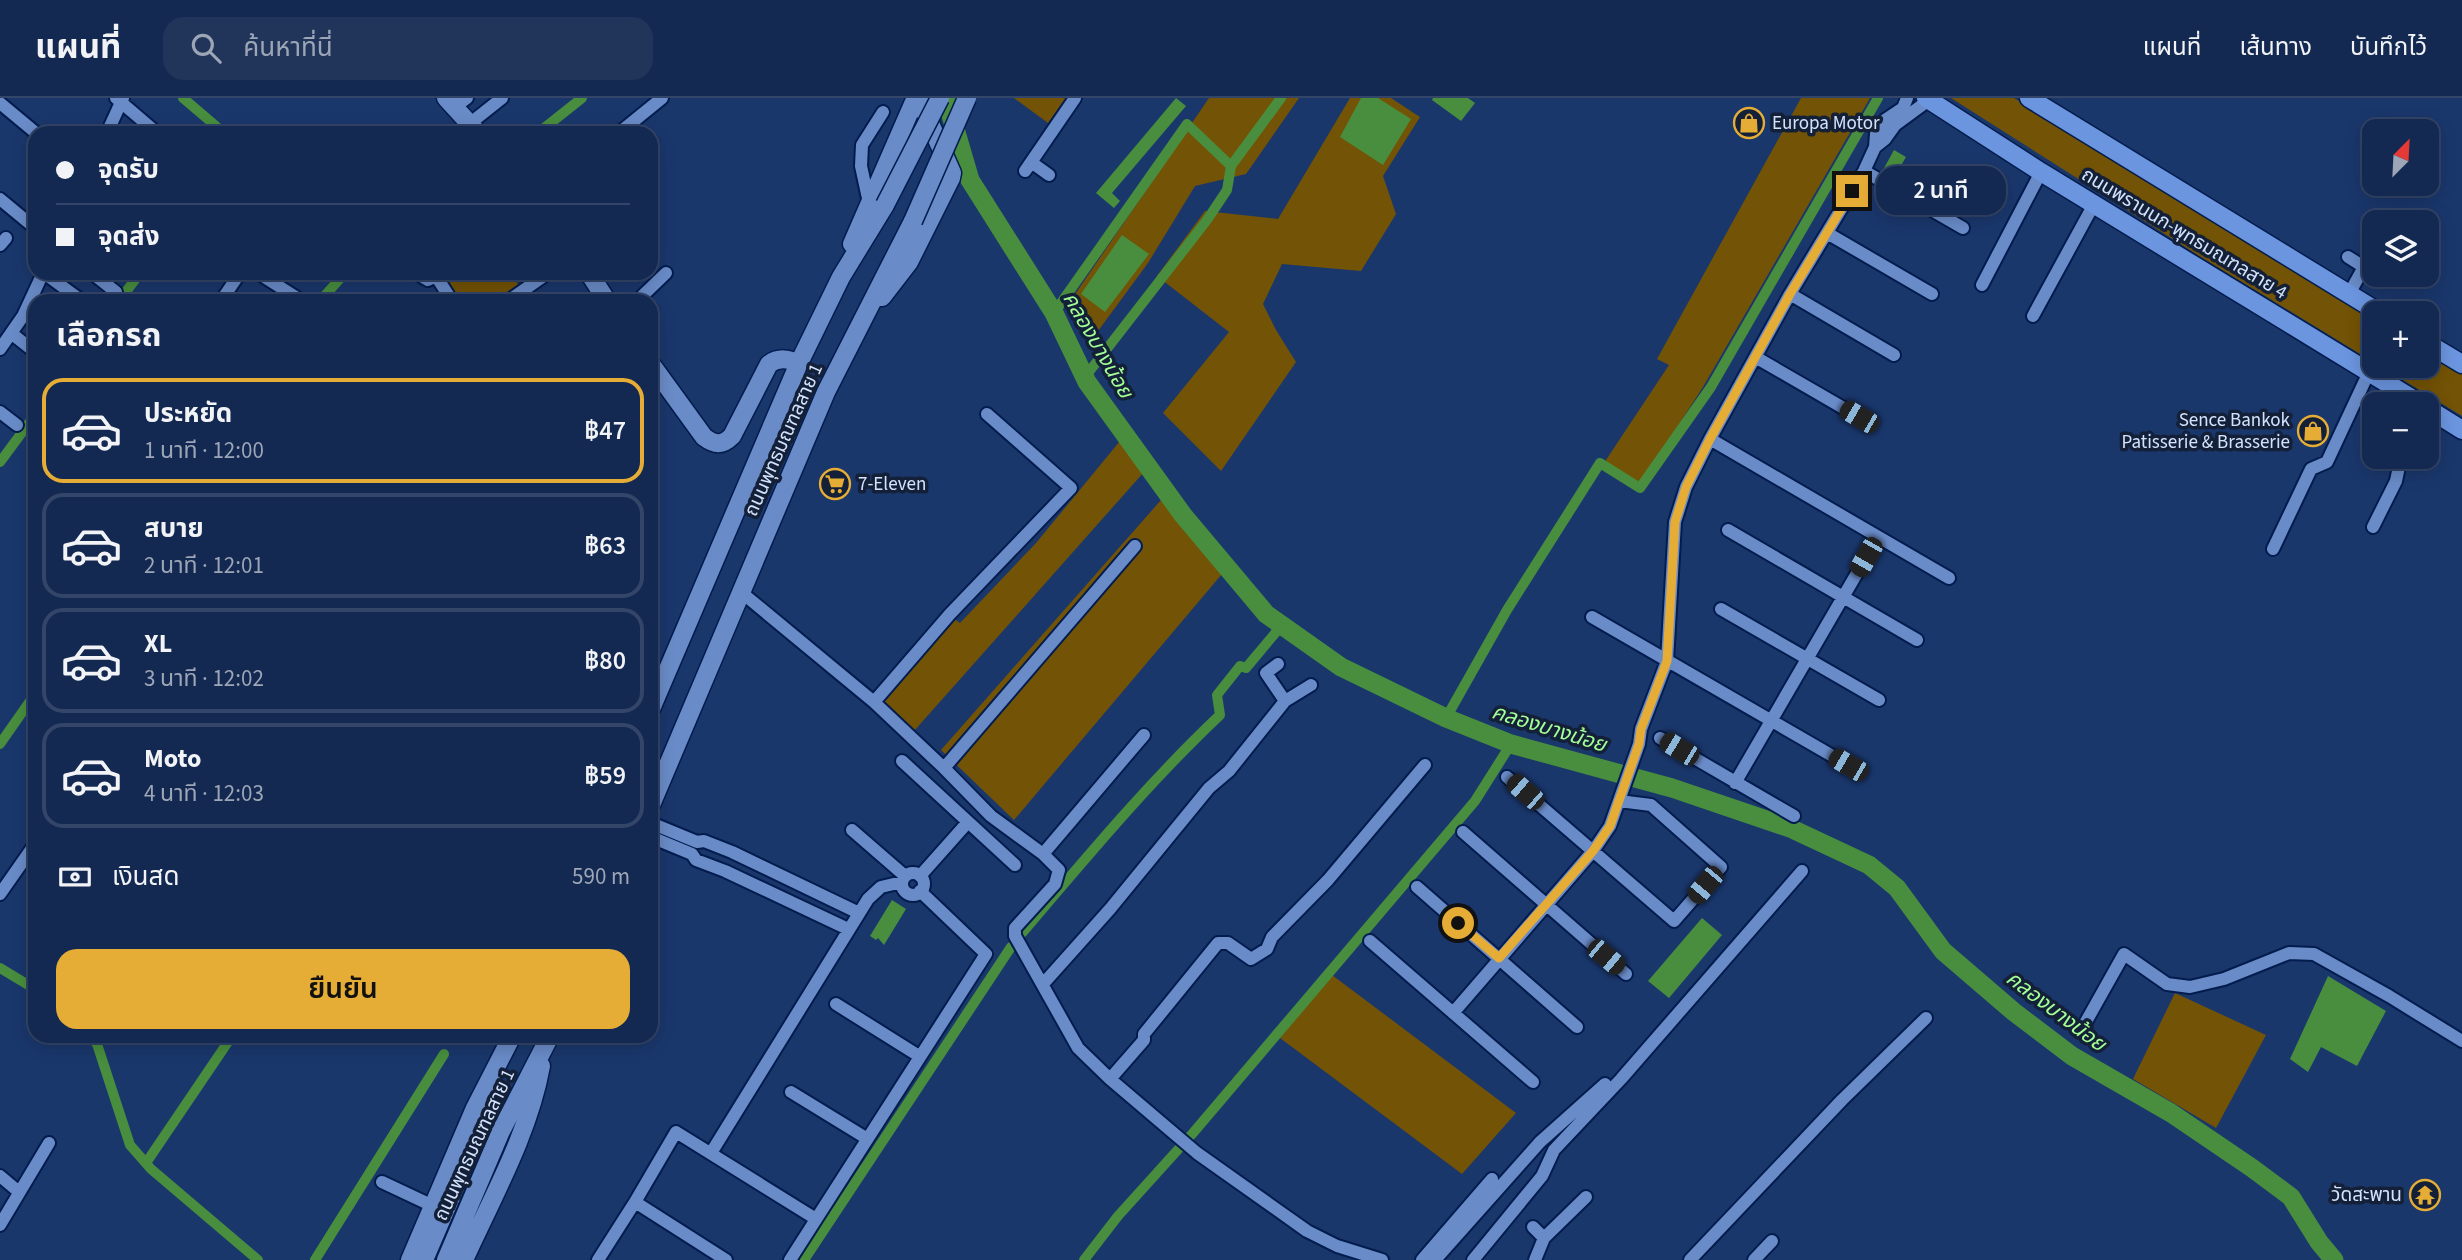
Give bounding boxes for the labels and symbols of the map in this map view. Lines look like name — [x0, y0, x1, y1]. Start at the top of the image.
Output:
shop icon: Europa Motor — [1732, 106, 1766, 140]
place label: Europa Motor — [1772, 110, 1880, 137]
north arrow — [2362, 119, 2440, 196]
street label: ถนนพรานนก-พุทธมณฑลสาย 4 — [2076, 162, 2292, 306]
callout: 2 นาที — [1876, 166, 2006, 216]
route end — [1836, 175, 1868, 207]
water label: คลองบางน้อย — [1055, 286, 1141, 405]
street label: ถนนพุทธมณฑลสาย 1 — [738, 359, 830, 521]
car — [1836, 397, 1883, 437]
place label: Sence Bankok Patisserie & Brasserie — [2122, 407, 2291, 456]
shop icon: Sence Bankok Patisserie & Brasserie — [2296, 414, 2330, 448]
supermarket icon: 7-Eleven — [818, 467, 852, 501]
place label: 7-Eleven — [858, 471, 926, 498]
car — [1847, 534, 1886, 580]
water label: คลองบางน้อย — [1488, 696, 1611, 760]
car — [1656, 729, 1703, 769]
car — [1825, 745, 1872, 785]
car — [1503, 770, 1548, 814]
car — [1684, 862, 1727, 908]
route start — [1442, 907, 1474, 939]
car — [1584, 935, 1629, 979]
water label: คลองบางน้อย — [2000, 963, 2113, 1059]
street label: ถนนพุทธมณฑลสาย 1 — [428, 1065, 522, 1225]
temple icon: วัดสะพาน — [2408, 1178, 2442, 1212]
place label: วัดสะพาน — [2331, 1182, 2402, 1209]

